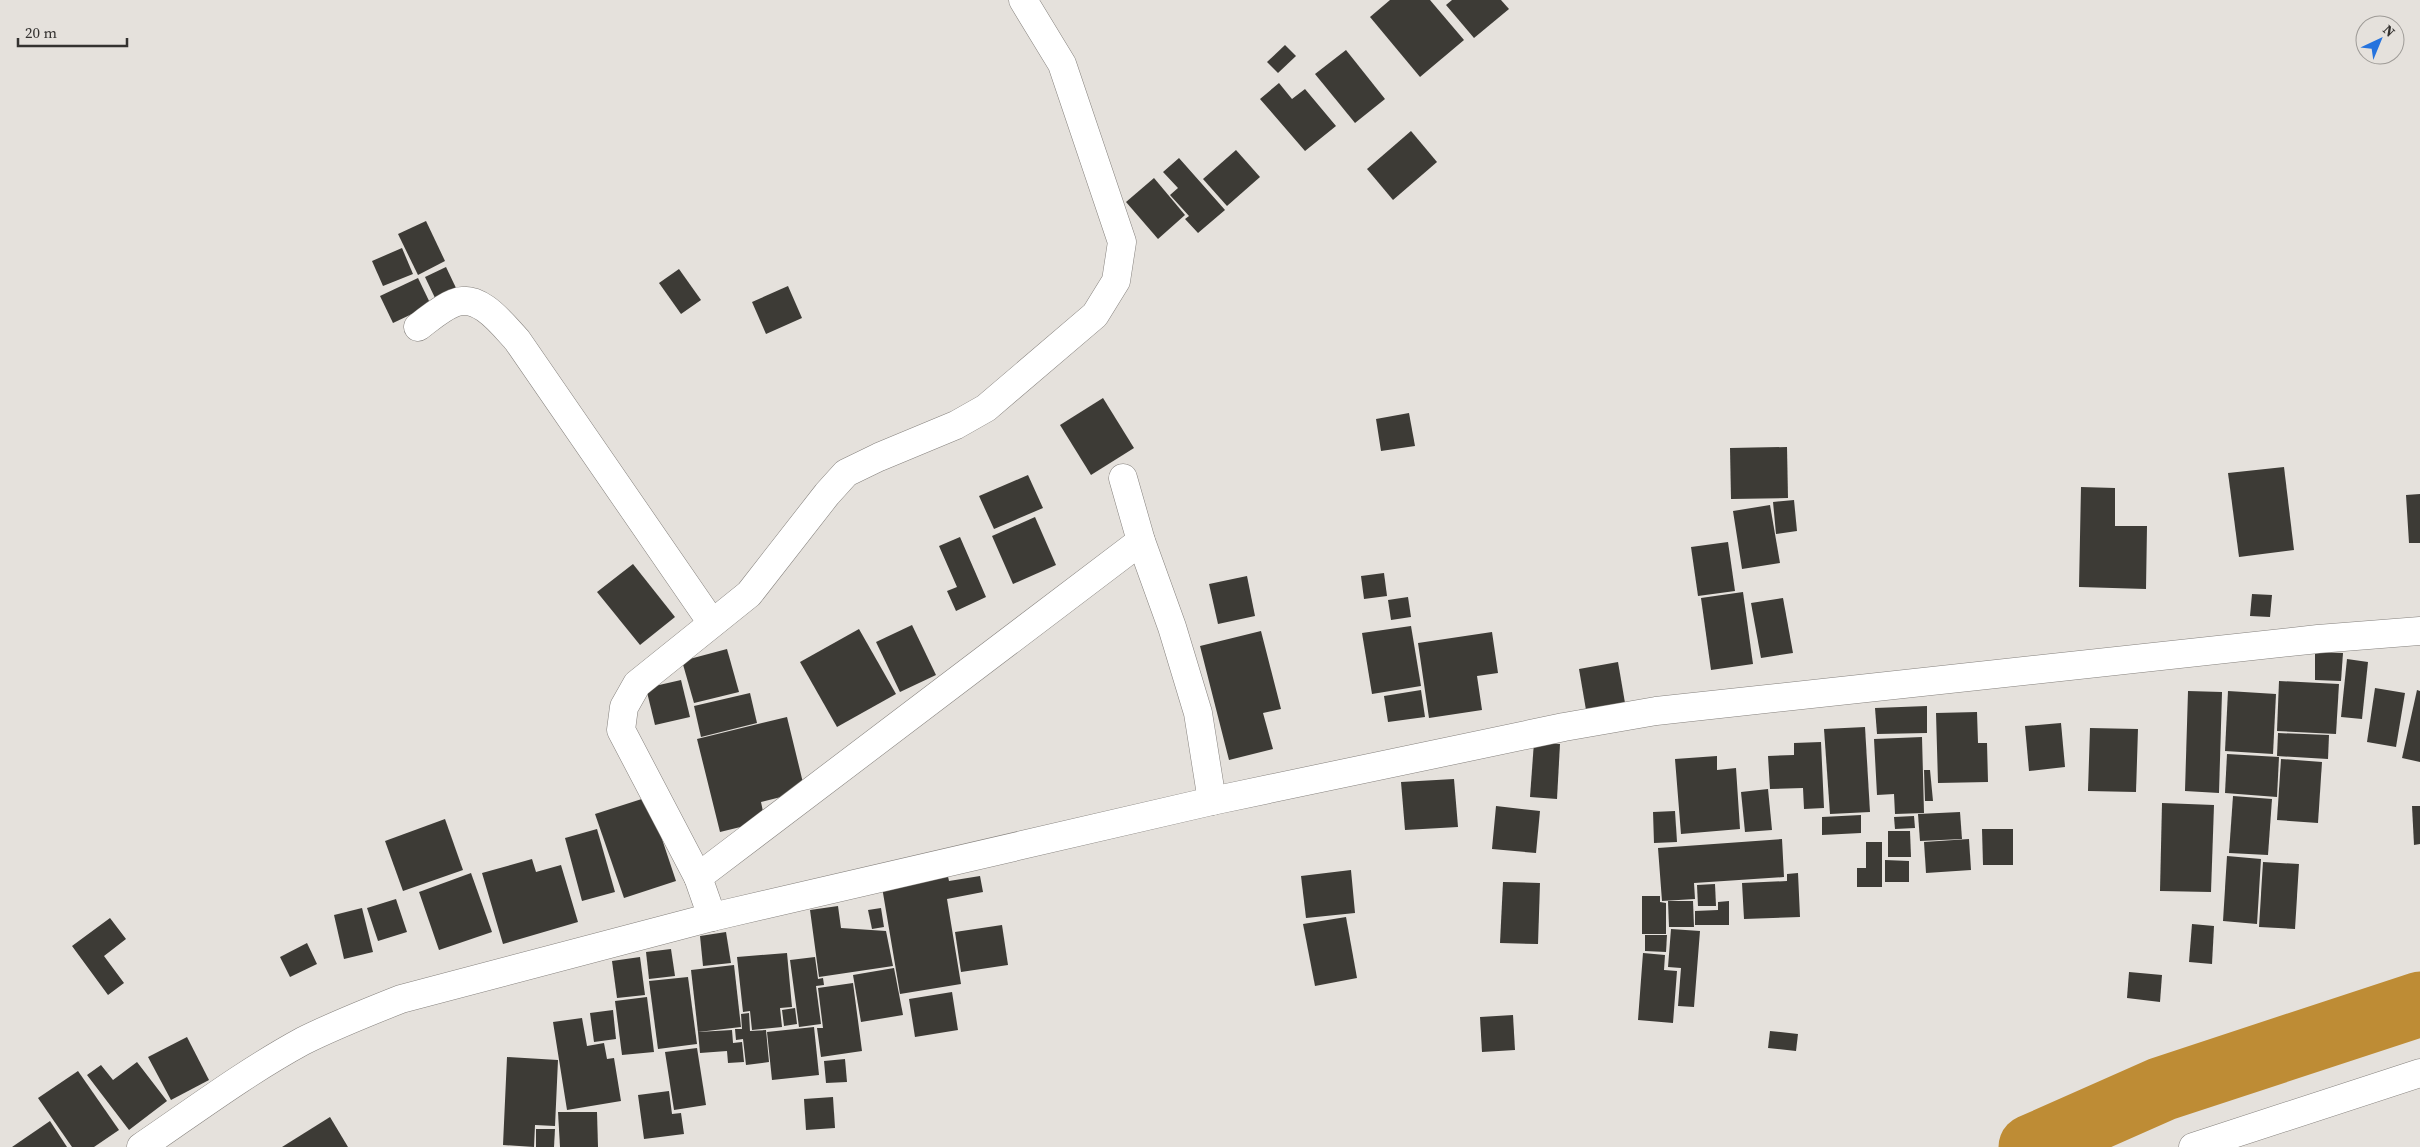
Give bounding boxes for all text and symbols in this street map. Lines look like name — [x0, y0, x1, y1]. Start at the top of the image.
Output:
scale bar — [18, 15, 126, 47]
north arrow — [2355, 15, 2405, 65]
text: N — [2378, 20, 2400, 41]
text: 20 m — [25, 22, 57, 43]

